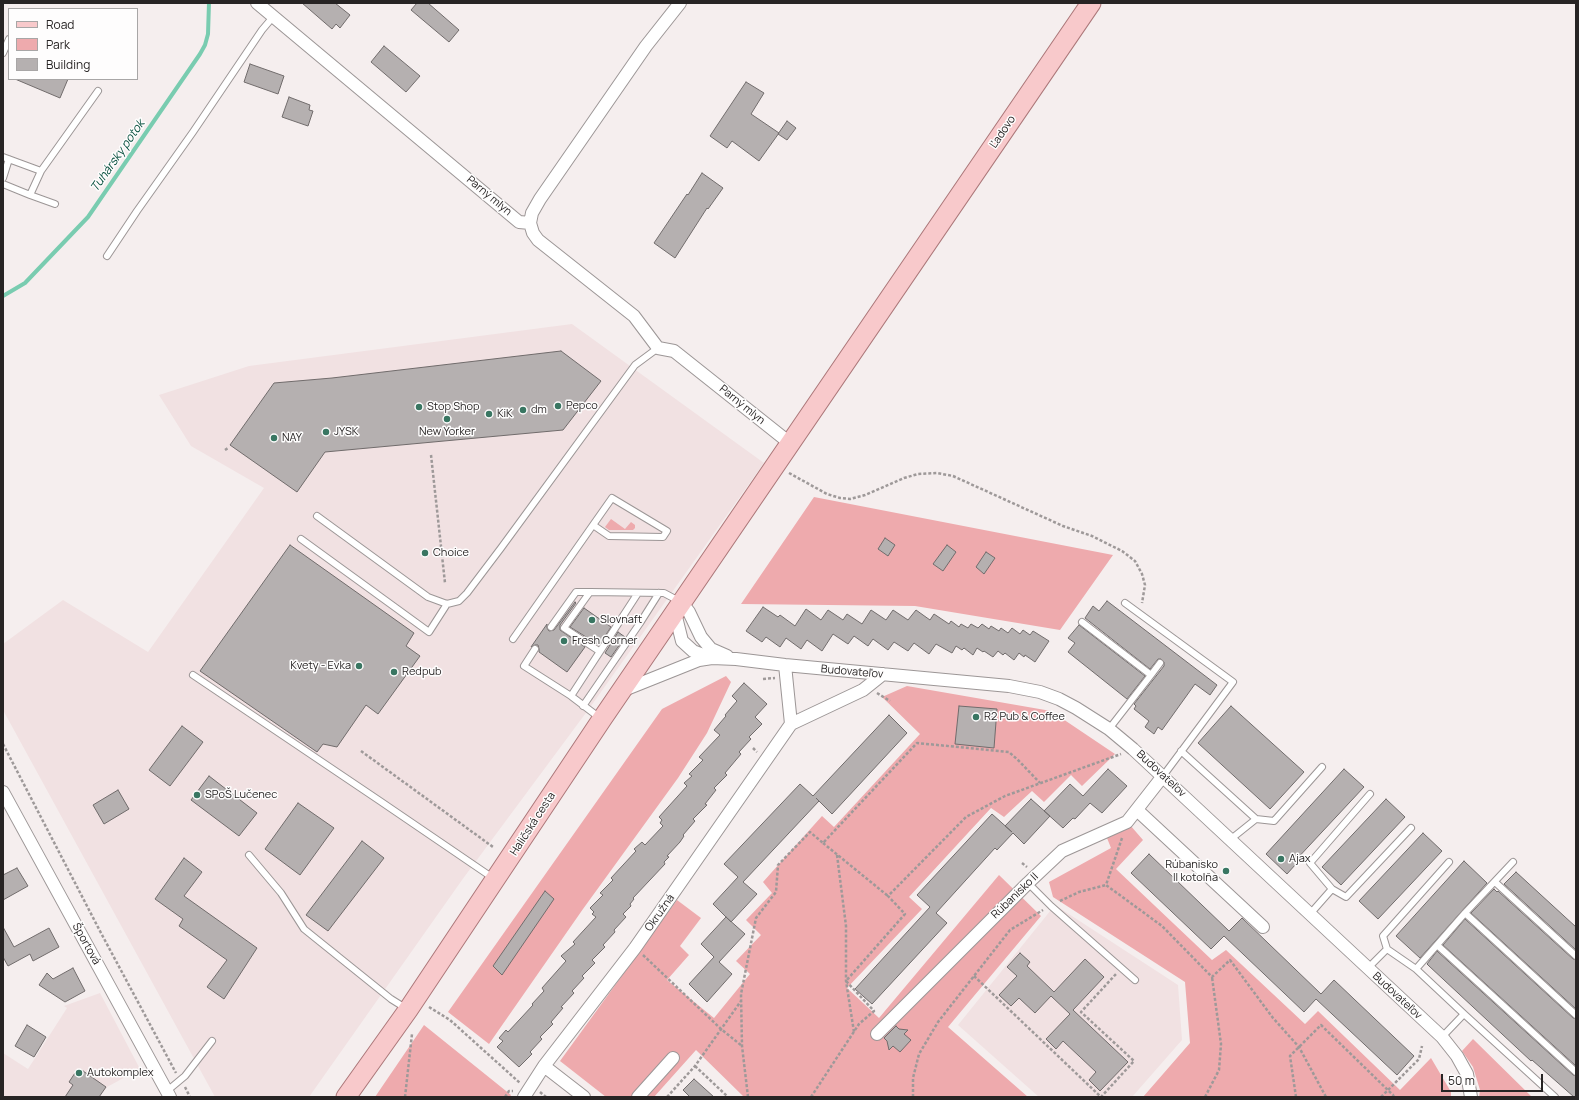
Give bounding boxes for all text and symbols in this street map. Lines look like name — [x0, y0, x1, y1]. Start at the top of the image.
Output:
legend — [8, 8, 138, 80]
text: Road — [46, 16, 74, 33]
text: Park — [46, 36, 70, 53]
text: Building — [46, 56, 90, 73]
street label: Ľadovo — [987, 113, 1019, 151]
water label: Tuhársky potok — [88, 117, 148, 195]
street label: Parný mlyn — [464, 173, 514, 219]
street label: Parný mlyn — [716, 383, 768, 427]
place label: Pepco — [566, 399, 598, 413]
place label: Stop Shop — [427, 400, 480, 414]
marker: Pepco — [553, 401, 563, 411]
marker: Stop Shop — [414, 402, 424, 412]
place label: dm — [531, 403, 547, 417]
marker: dm — [518, 405, 528, 415]
place label: KiK — [497, 407, 513, 421]
marker: KiK — [484, 409, 494, 419]
marker: New Yorker — [442, 414, 452, 424]
place label: JYSK — [334, 425, 358, 439]
place label: New Yorker — [419, 425, 475, 439]
marker: JYSK — [321, 427, 331, 437]
place label: NAY — [282, 431, 302, 445]
marker: NAY — [269, 433, 279, 443]
place label: Choice — [433, 546, 469, 560]
marker: Choice — [420, 548, 430, 558]
place label: Slovnaft — [600, 613, 642, 627]
marker: Slovnaft — [587, 615, 597, 625]
place label: Fresh Corner — [572, 634, 638, 648]
marker: Fresh Corner — [559, 636, 569, 646]
place label: Kvety - Evka — [290, 659, 351, 673]
marker: Kvety - Evka — [354, 661, 364, 671]
street label: Budovateľov — [820, 663, 884, 681]
place label: Redpub — [402, 665, 441, 679]
marker: Redpub — [389, 667, 399, 677]
place label: R2 Pub & Coffee — [984, 710, 1065, 724]
marker: R2 Pub & Coffee — [971, 712, 981, 722]
street label: Budovateľov — [1134, 748, 1188, 800]
place label: SPoŠ Lučenec — [205, 788, 277, 802]
marker: SPoŠ Lučenec — [192, 790, 202, 800]
street label: Haličská cesta — [508, 790, 558, 858]
place label: Ajax — [1289, 852, 1311, 866]
marker: Ajax — [1276, 854, 1286, 864]
place label: Rúbanisko II kotolňa — [1165, 858, 1218, 884]
marker: Rúbanisko II kotolňa — [1221, 866, 1231, 876]
street label: Rúbanisko II — [989, 870, 1041, 922]
street label: Okružná — [642, 892, 678, 934]
street label: Športová — [69, 921, 103, 967]
street label: Budovateľov — [1370, 970, 1424, 1022]
place label: Autokomplex — [87, 1066, 153, 1080]
scale bar — [1443, 1066, 1545, 1092]
marker: Autokomplex — [74, 1068, 84, 1078]
text: 50 m — [1448, 1072, 1475, 1089]

